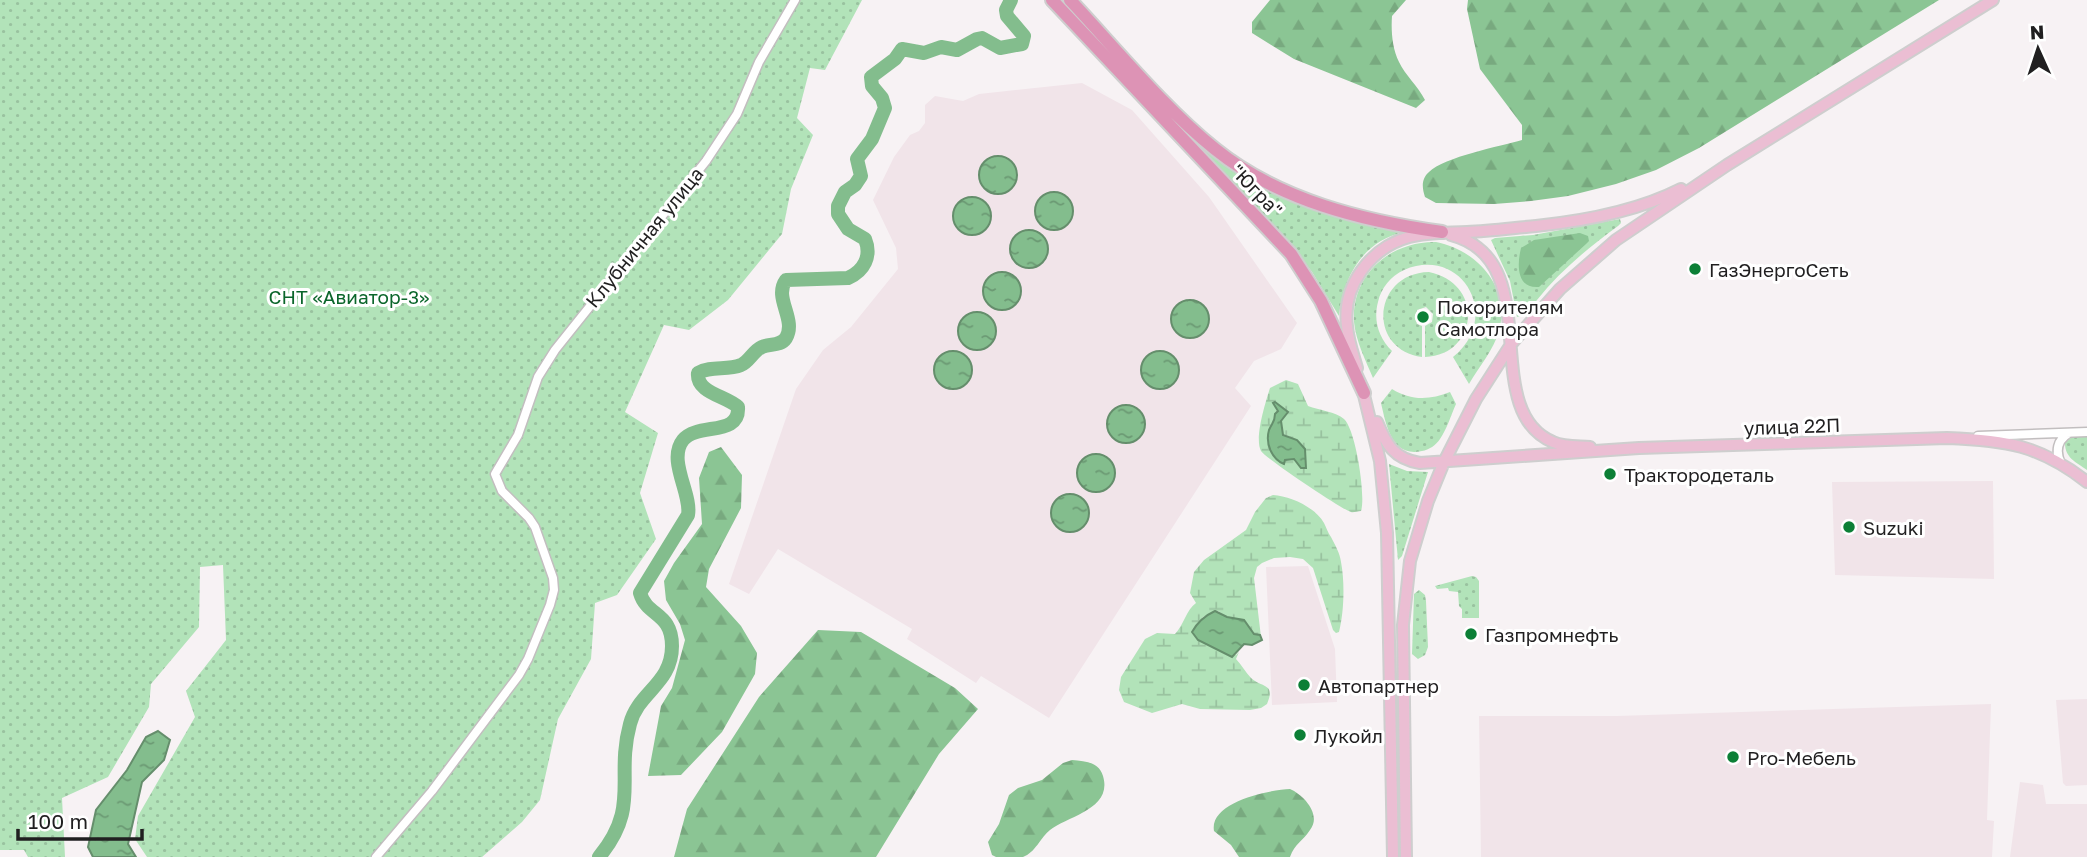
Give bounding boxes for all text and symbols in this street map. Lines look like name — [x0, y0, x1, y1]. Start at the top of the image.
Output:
north arrow — [2003, 14, 2073, 84]
text: N — [2029, 20, 2045, 43]
street label: "Югра" — [1227, 159, 1287, 221]
street label: Клубничная улица — [580, 162, 708, 312]
place label: ГазЭнергоСеть — [1709, 258, 1849, 281]
marker: ГазЭнергоСеть — [1687, 261, 1703, 277]
park label: СНТ «Авиатор-3» — [269, 285, 429, 308]
place label: Покорителям Самотлора — [1437, 295, 1563, 340]
marker: Покорителям Самотлора — [1415, 309, 1431, 325]
street label: улица 22П — [1743, 413, 1841, 439]
place label: Трактородеталь — [1624, 463, 1774, 486]
marker: Трактородеталь — [1602, 466, 1618, 482]
place label: Suzuki — [1863, 516, 1924, 539]
marker: Suzuki — [1841, 519, 1857, 535]
place label: Газпромнефть — [1485, 623, 1618, 646]
marker: Газпромнефть — [1463, 626, 1479, 642]
place label: Автопартнер — [1318, 674, 1439, 697]
marker: Автопартнер — [1296, 677, 1312, 693]
place label: Лукойл — [1314, 724, 1383, 747]
marker: Лукойл — [1292, 727, 1308, 743]
place label: Pro-Мебель — [1747, 746, 1856, 769]
marker: Pro-Мебель — [1725, 749, 1741, 765]
scale bar — [18, 798, 142, 842]
text: 100 m — [28, 808, 88, 834]

